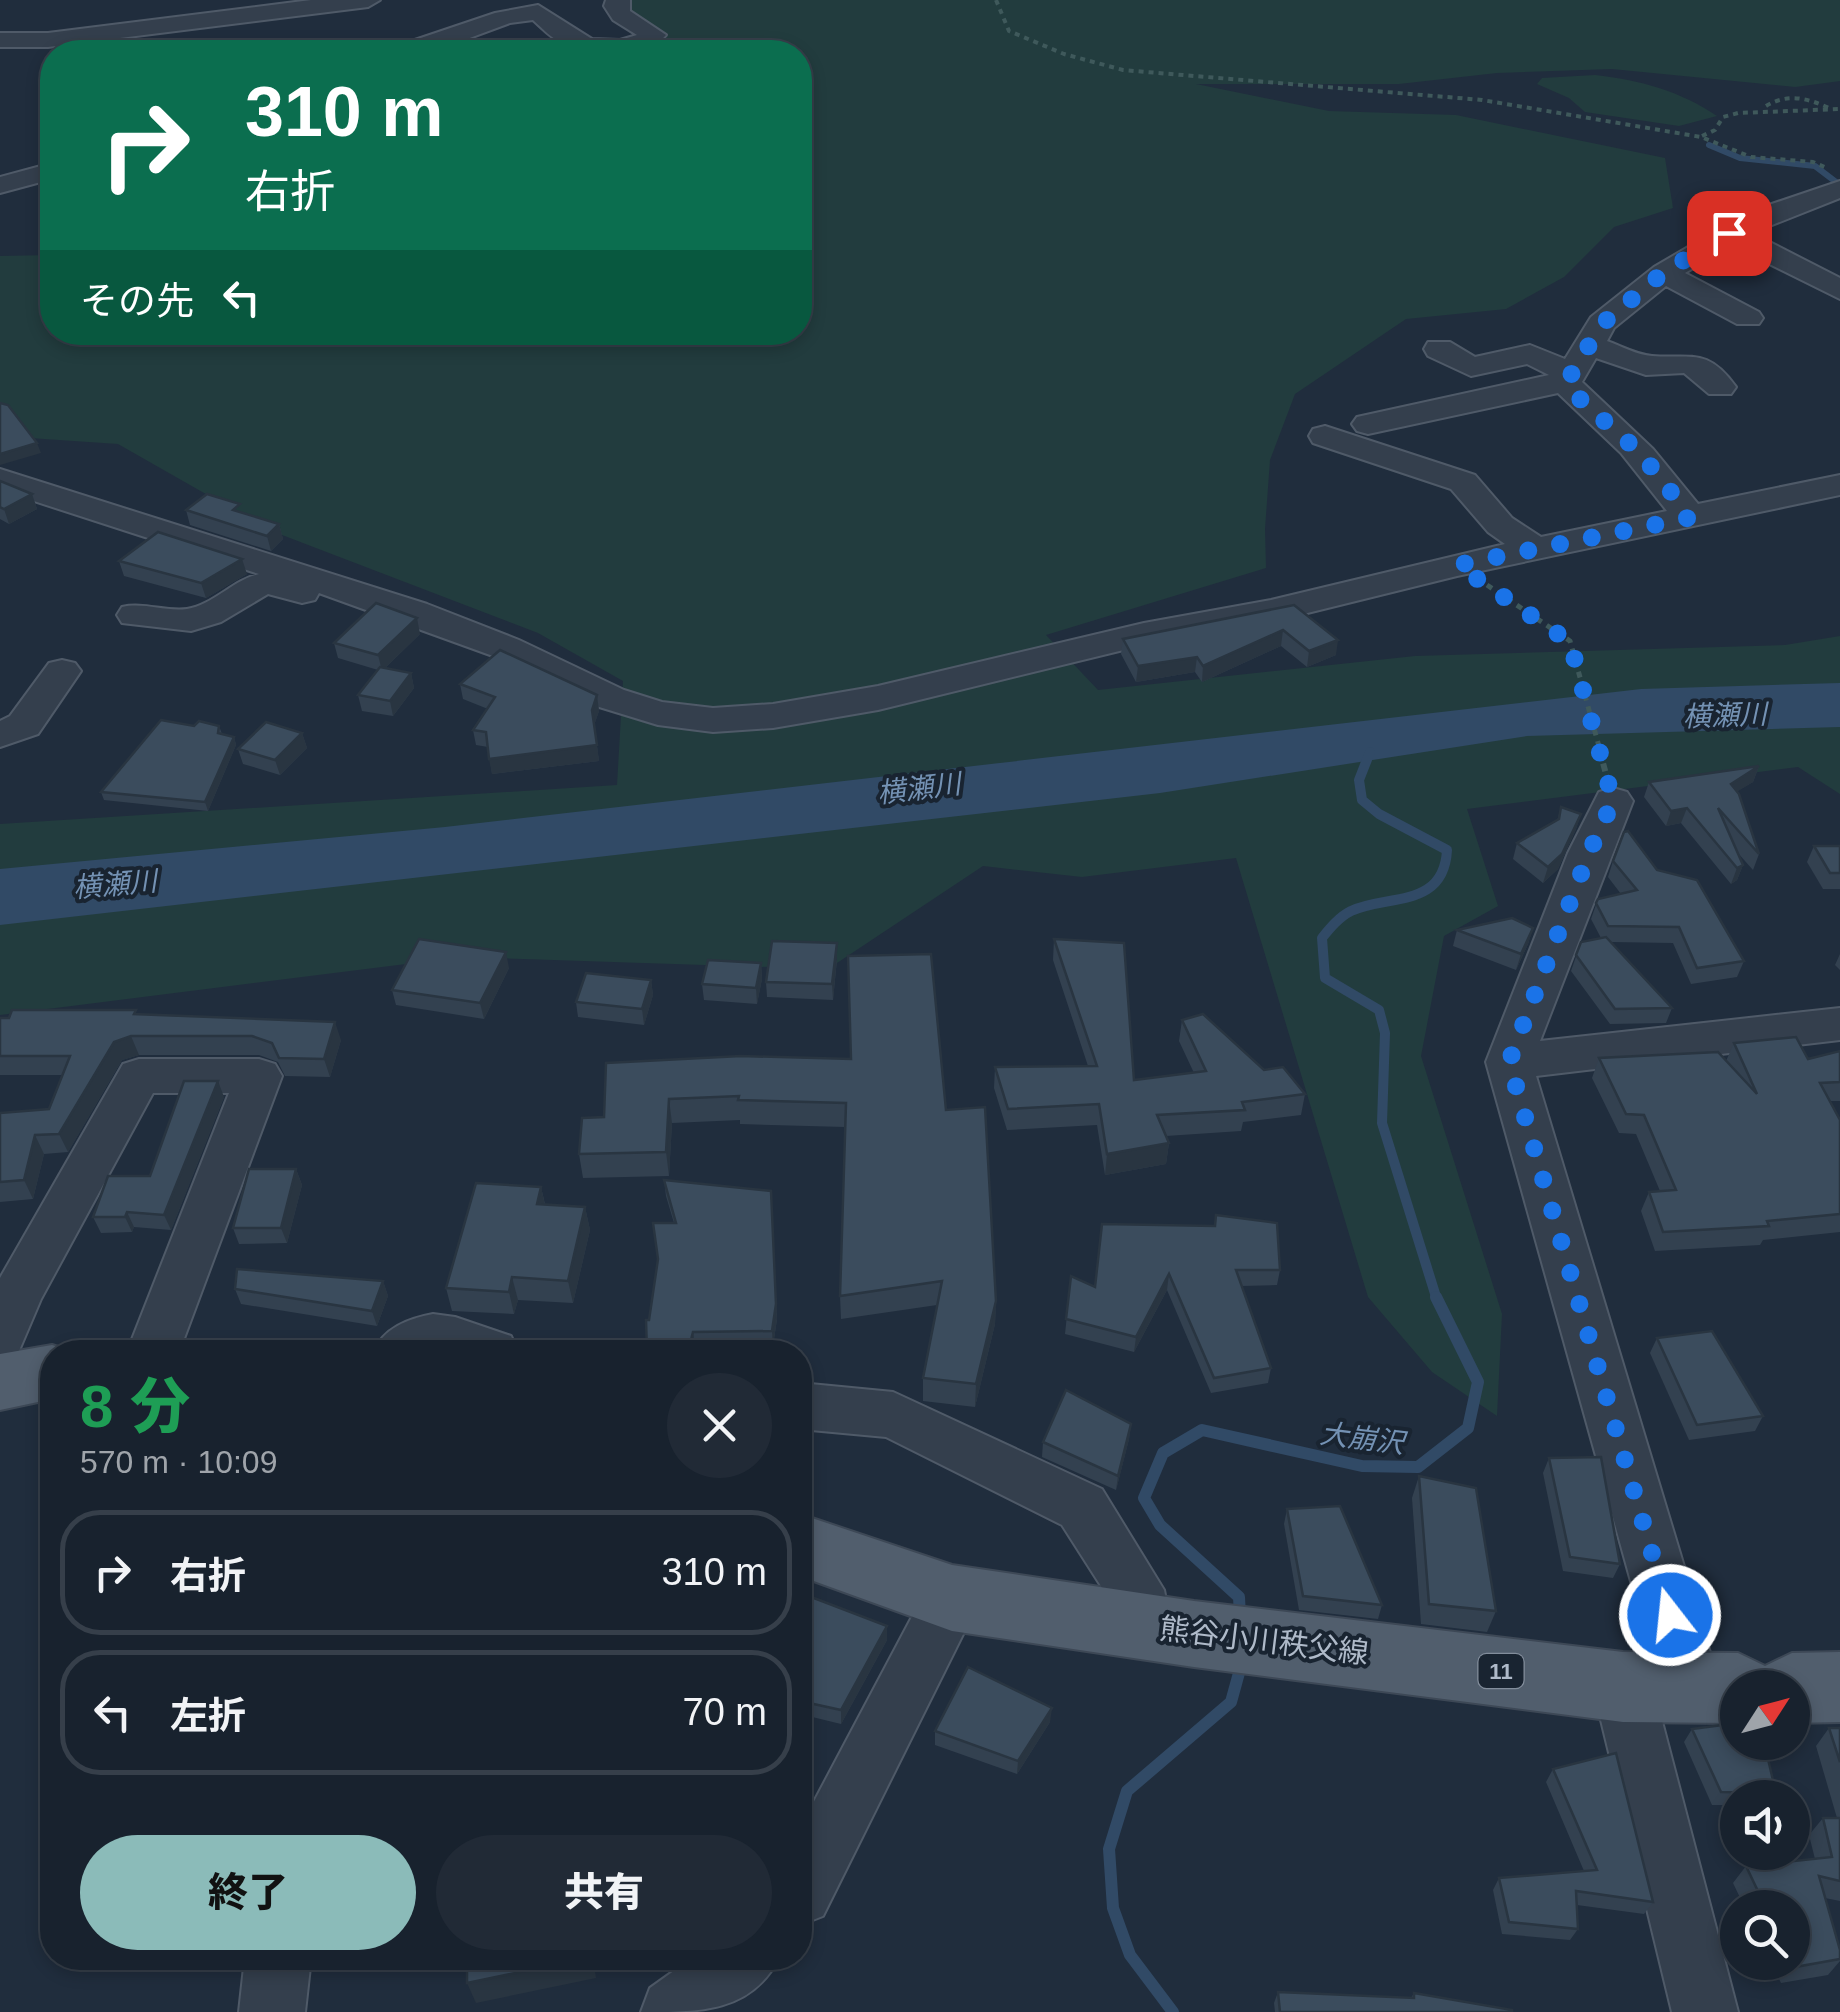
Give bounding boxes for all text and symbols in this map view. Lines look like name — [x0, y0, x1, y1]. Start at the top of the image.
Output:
text: 310 m — [245, 73, 443, 151]
icon: right — [80, 80, 210, 210]
text: 右折 — [245, 166, 335, 217]
pin — [1687, 191, 1772, 276]
icon: arrive — [1702, 206, 1757, 261]
icon: left — [214, 270, 269, 325]
text: その先 — [80, 280, 194, 322]
water label: 横瀬川 — [1682, 698, 1771, 732]
water label: 横瀬川 — [875, 768, 966, 809]
water label: 横瀬川 — [72, 865, 161, 904]
text: 8 分 — [80, 1373, 190, 1440]
button: close — [667, 1373, 772, 1478]
water label: 大崩沢 — [1318, 1418, 1409, 1459]
text: 570 m · 10:09 — [80, 1444, 277, 1480]
icon: right — [85, 1545, 140, 1600]
text: 310 m — [661, 1551, 767, 1593]
text: 右折 — [170, 1555, 246, 1597]
position arrow — [1618, 1563, 1722, 1667]
street label: 熊谷小川秩父線 — [1158, 1611, 1370, 1670]
road number: 11 — [1478, 1654, 1524, 1688]
north arrow — [1720, 1670, 1810, 1760]
map controls — [1720, 1670, 1810, 1980]
icon: left — [85, 1685, 140, 1740]
text: 70 m — [683, 1691, 767, 1733]
text: 左折 — [170, 1695, 246, 1737]
button: sound — [1720, 1780, 1810, 1870]
button: 終了 — [80, 1835, 416, 1950]
button: 共有 — [436, 1835, 772, 1950]
button: search — [1720, 1890, 1810, 1980]

